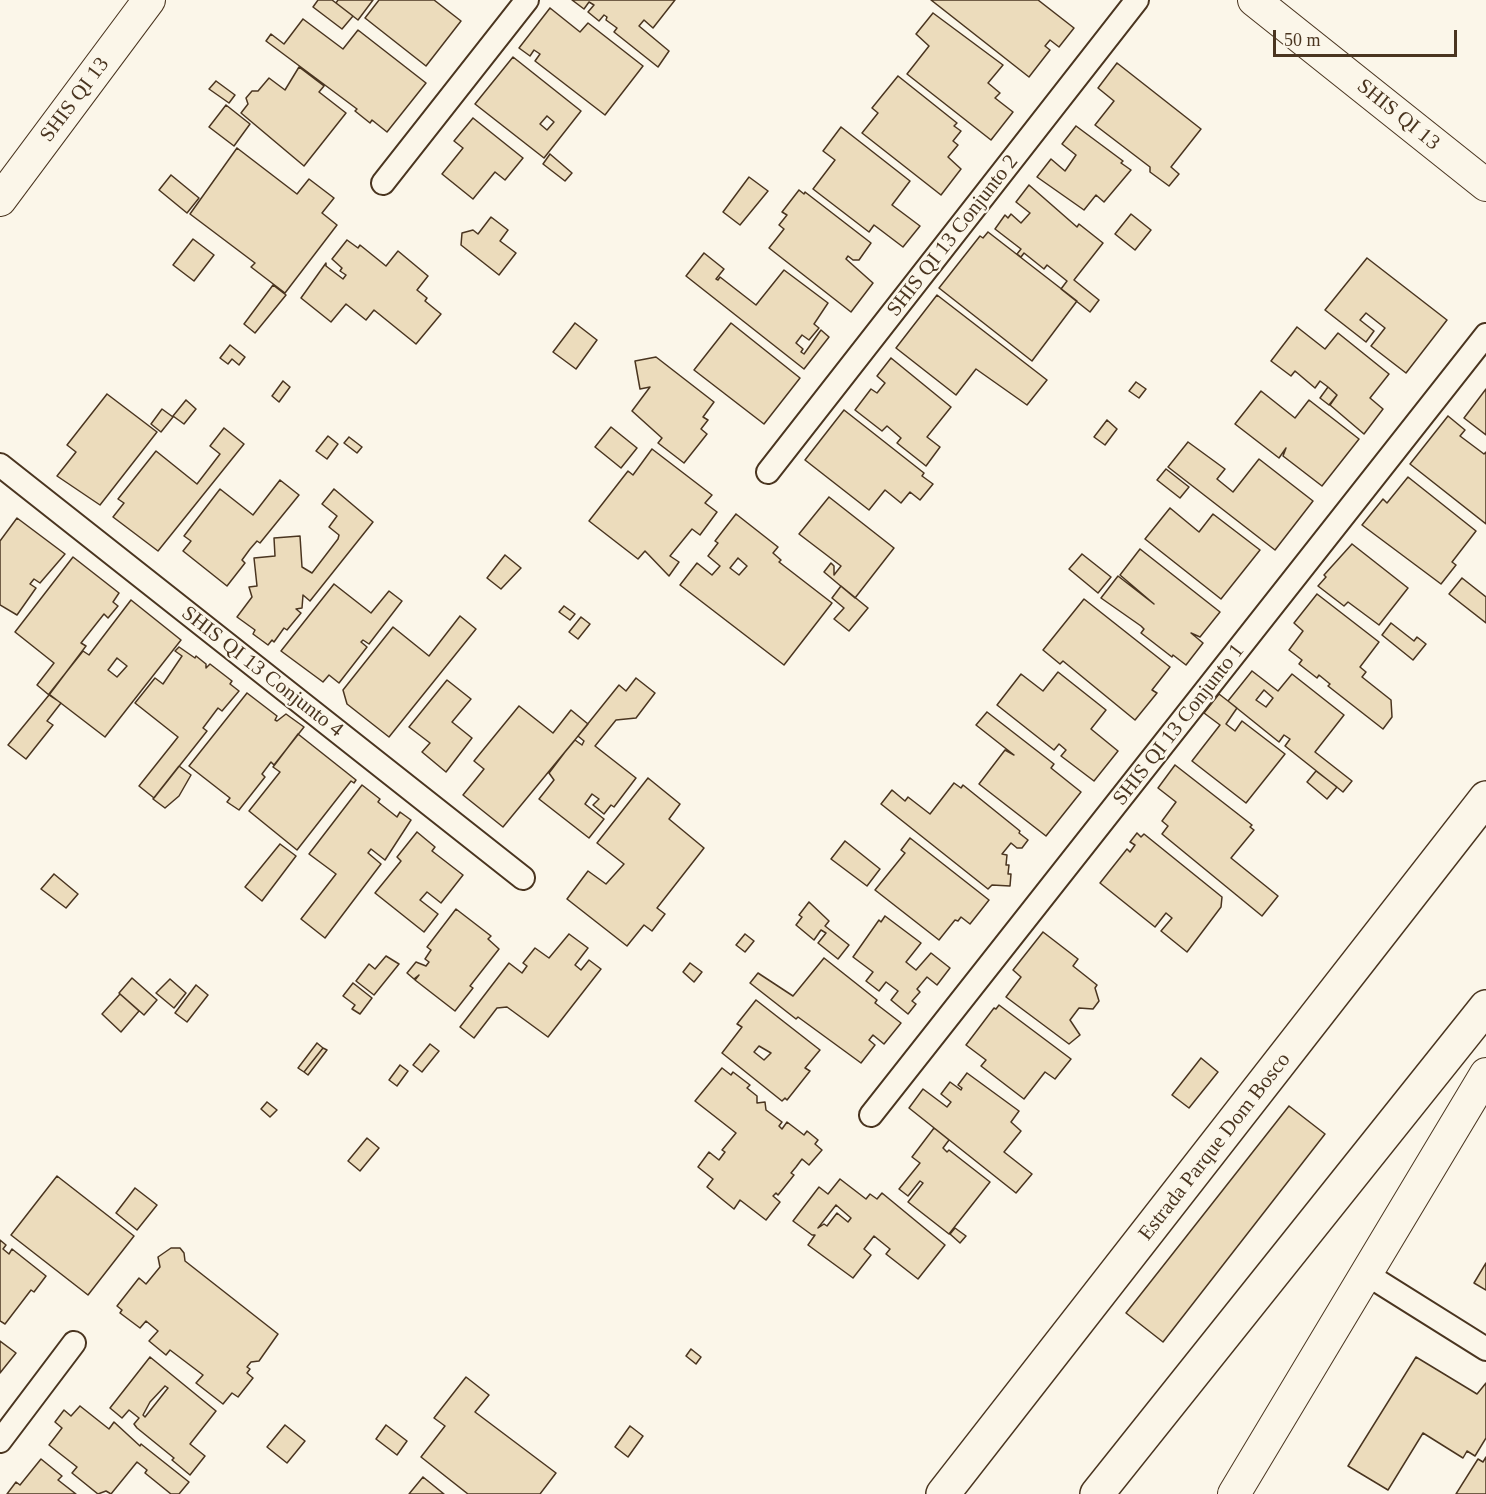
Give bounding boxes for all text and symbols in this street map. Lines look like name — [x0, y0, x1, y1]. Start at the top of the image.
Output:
scale bar — [1276, 18, 1460, 56]
text: 50 m — [1284, 30, 1321, 50]
street label: SHIS QI 13 — [35, 53, 115, 147]
street label: SHIS QI 13 — [1352, 74, 1444, 156]
street label: SHIS QI 13 Conjunto 2 — [882, 150, 1024, 322]
street label: SHIS QI 13 Conjunto 4 — [176, 601, 348, 743]
street label: SHIS QI 13 Conjunto 1 — [1108, 639, 1250, 811]
street label: Estrada Parque Dom Bosco — [1134, 1048, 1296, 1246]

